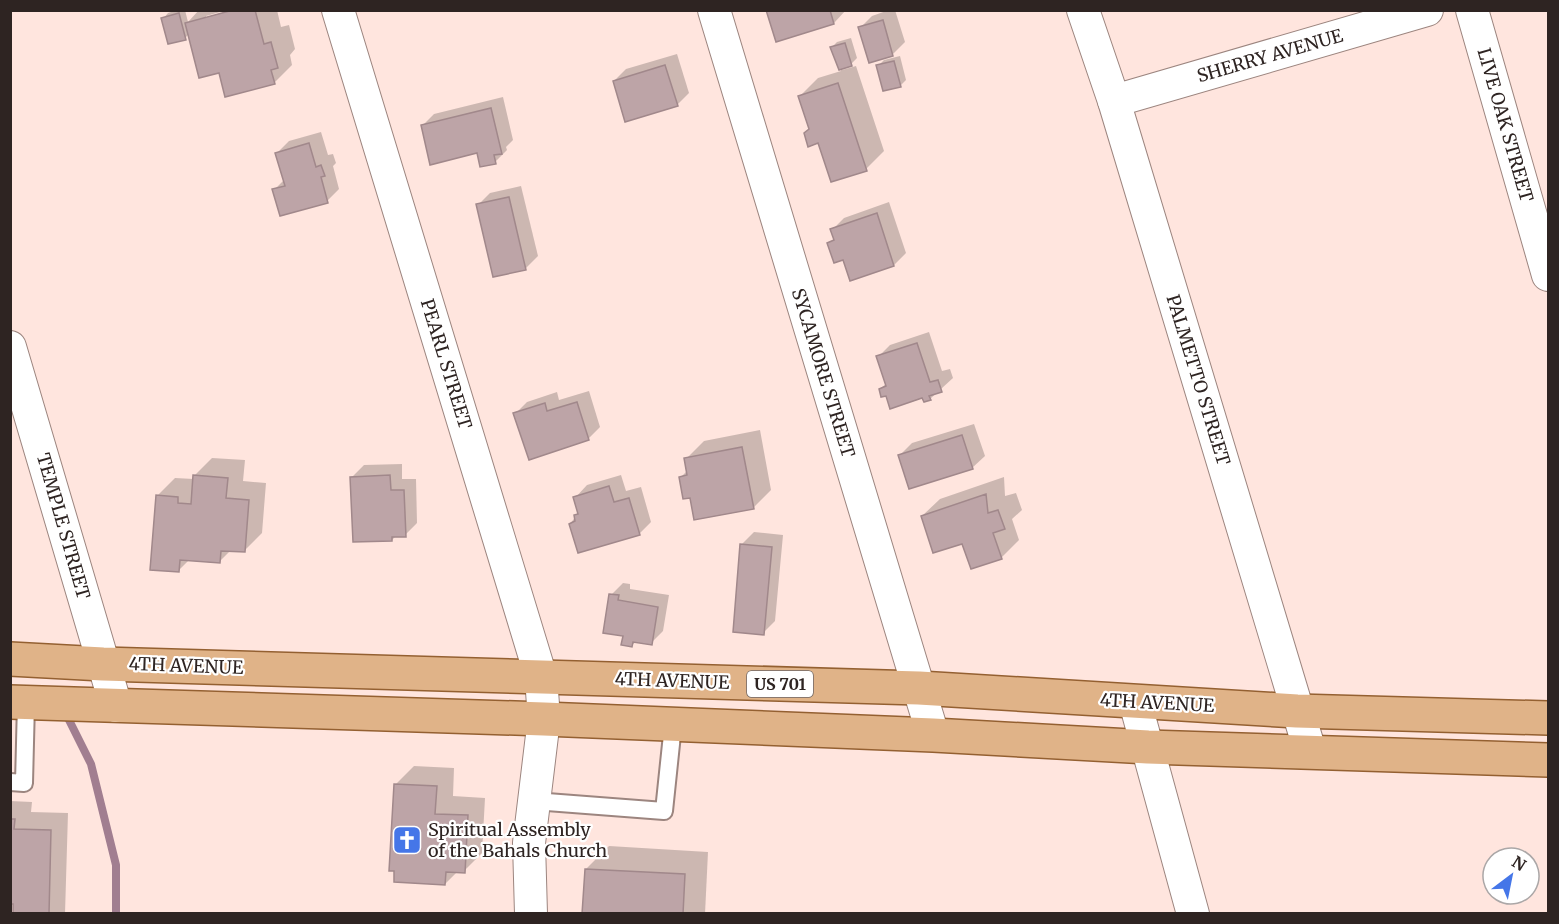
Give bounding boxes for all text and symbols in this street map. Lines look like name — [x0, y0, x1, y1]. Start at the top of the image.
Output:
street label: SHERRY AVENUE — [1194, 24, 1346, 87]
street label: LIVE OAK STREET — [1472, 45, 1539, 205]
street label: SYCAMORE STREET — [787, 285, 860, 461]
street label: PALMETTO STREET — [1162, 292, 1236, 468]
street label: PEARL STREET — [416, 296, 477, 432]
street label: TEMPLE STREET — [32, 450, 95, 602]
street label: 4TH AVENUE — [128, 652, 244, 679]
street label: 4TH AVENUE — [614, 667, 730, 694]
road number: US 701 — [747, 671, 813, 697]
street label: 4TH AVENUE — [1099, 688, 1215, 717]
place label: Spiritual Assembly of the Bahals Church — [428, 818, 607, 862]
church icon: Spiritual Assembly of the Bahals Church — [391, 824, 423, 856]
north arrow — [1481, 846, 1541, 906]
text: N — [1508, 851, 1530, 875]

